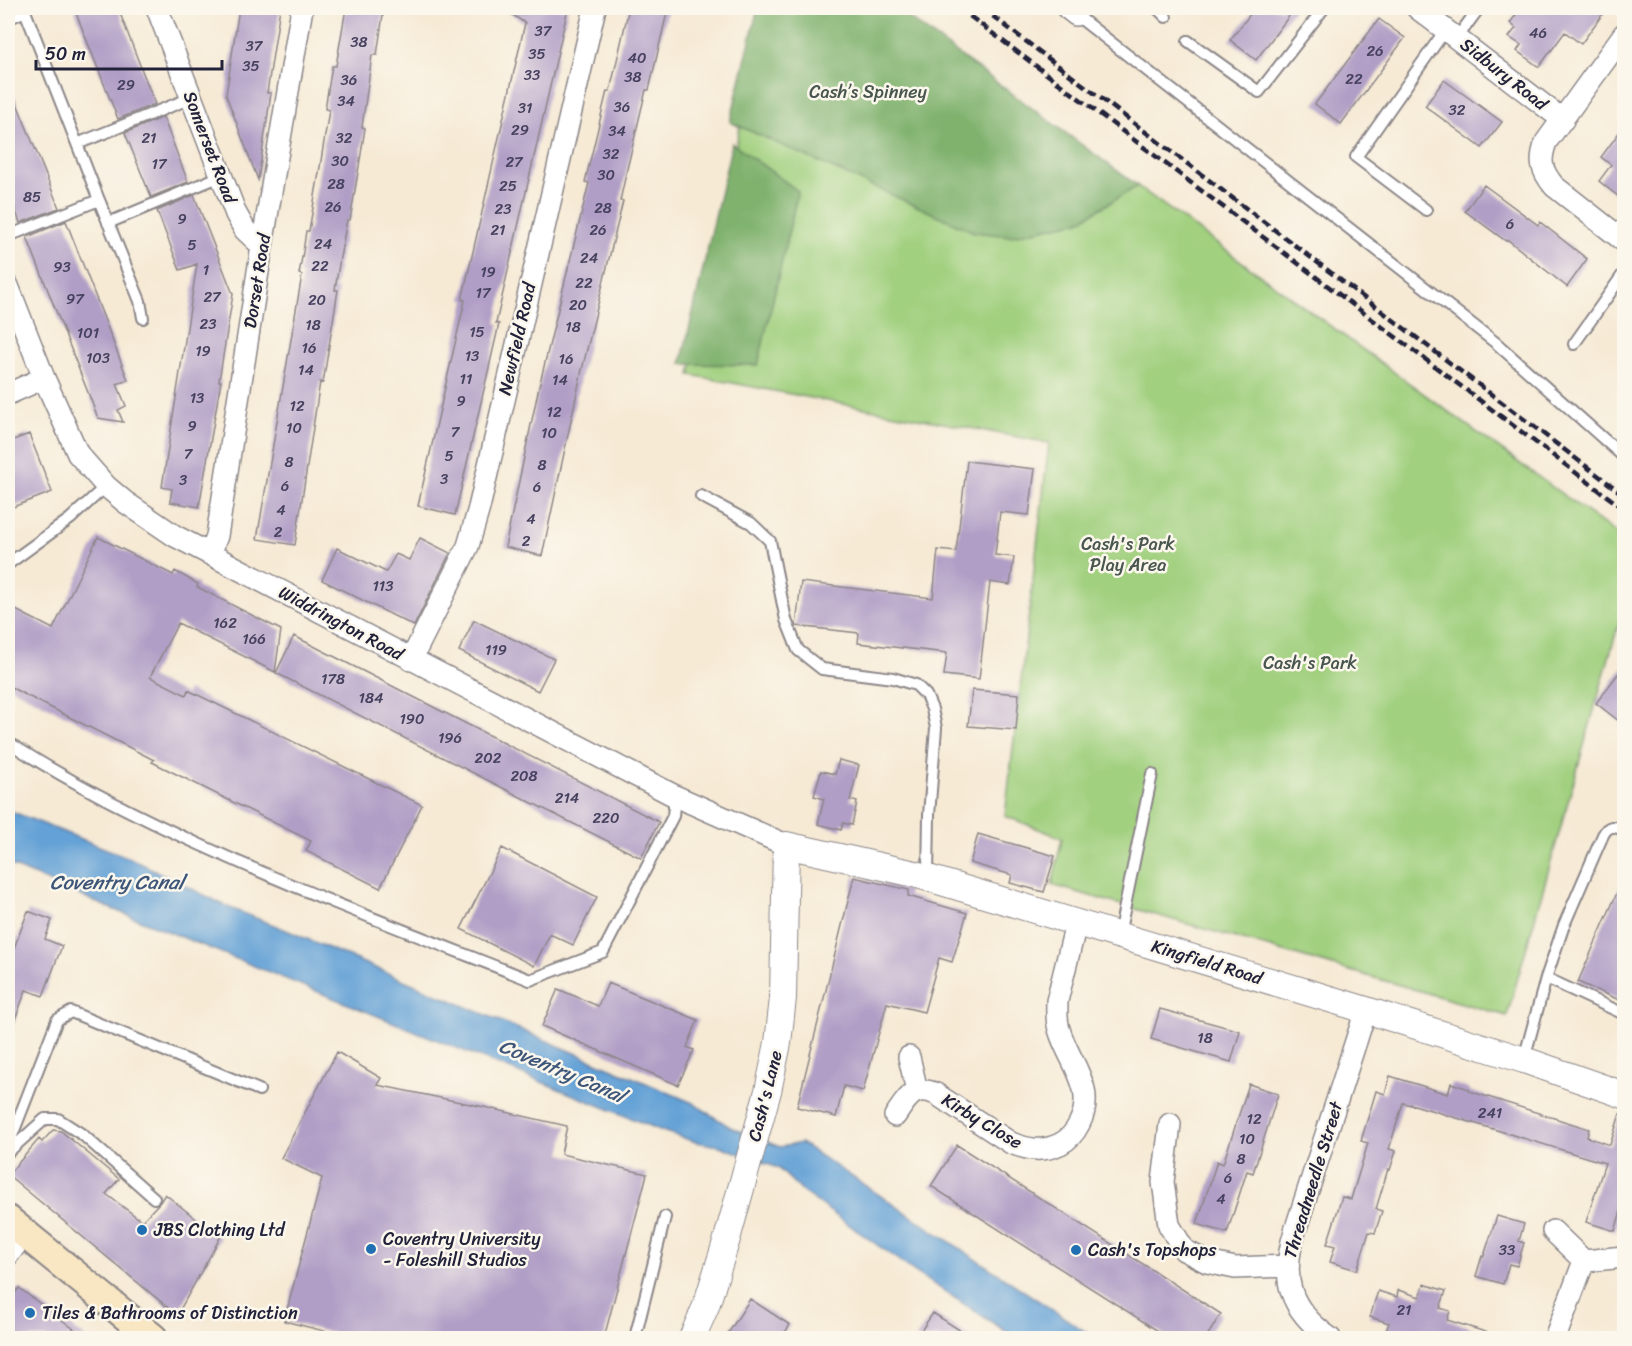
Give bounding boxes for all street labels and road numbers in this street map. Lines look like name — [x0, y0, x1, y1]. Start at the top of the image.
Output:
street label: Sidbury Road — [1453, 29, 1556, 120]
street label: Somerset Road — [174, 86, 247, 209]
street label: Dorset Road — [234, 230, 280, 330]
street label: Newfield Road — [489, 278, 546, 398]
street label: Widdrington Road — [273, 576, 411, 670]
street label: Kingfield Road — [1147, 930, 1268, 995]
street label: Cash's Lane — [738, 1047, 792, 1145]
street label: Kirby Close — [935, 1084, 1029, 1158]
street label: Threadneedle Street — [1274, 1097, 1352, 1262]

